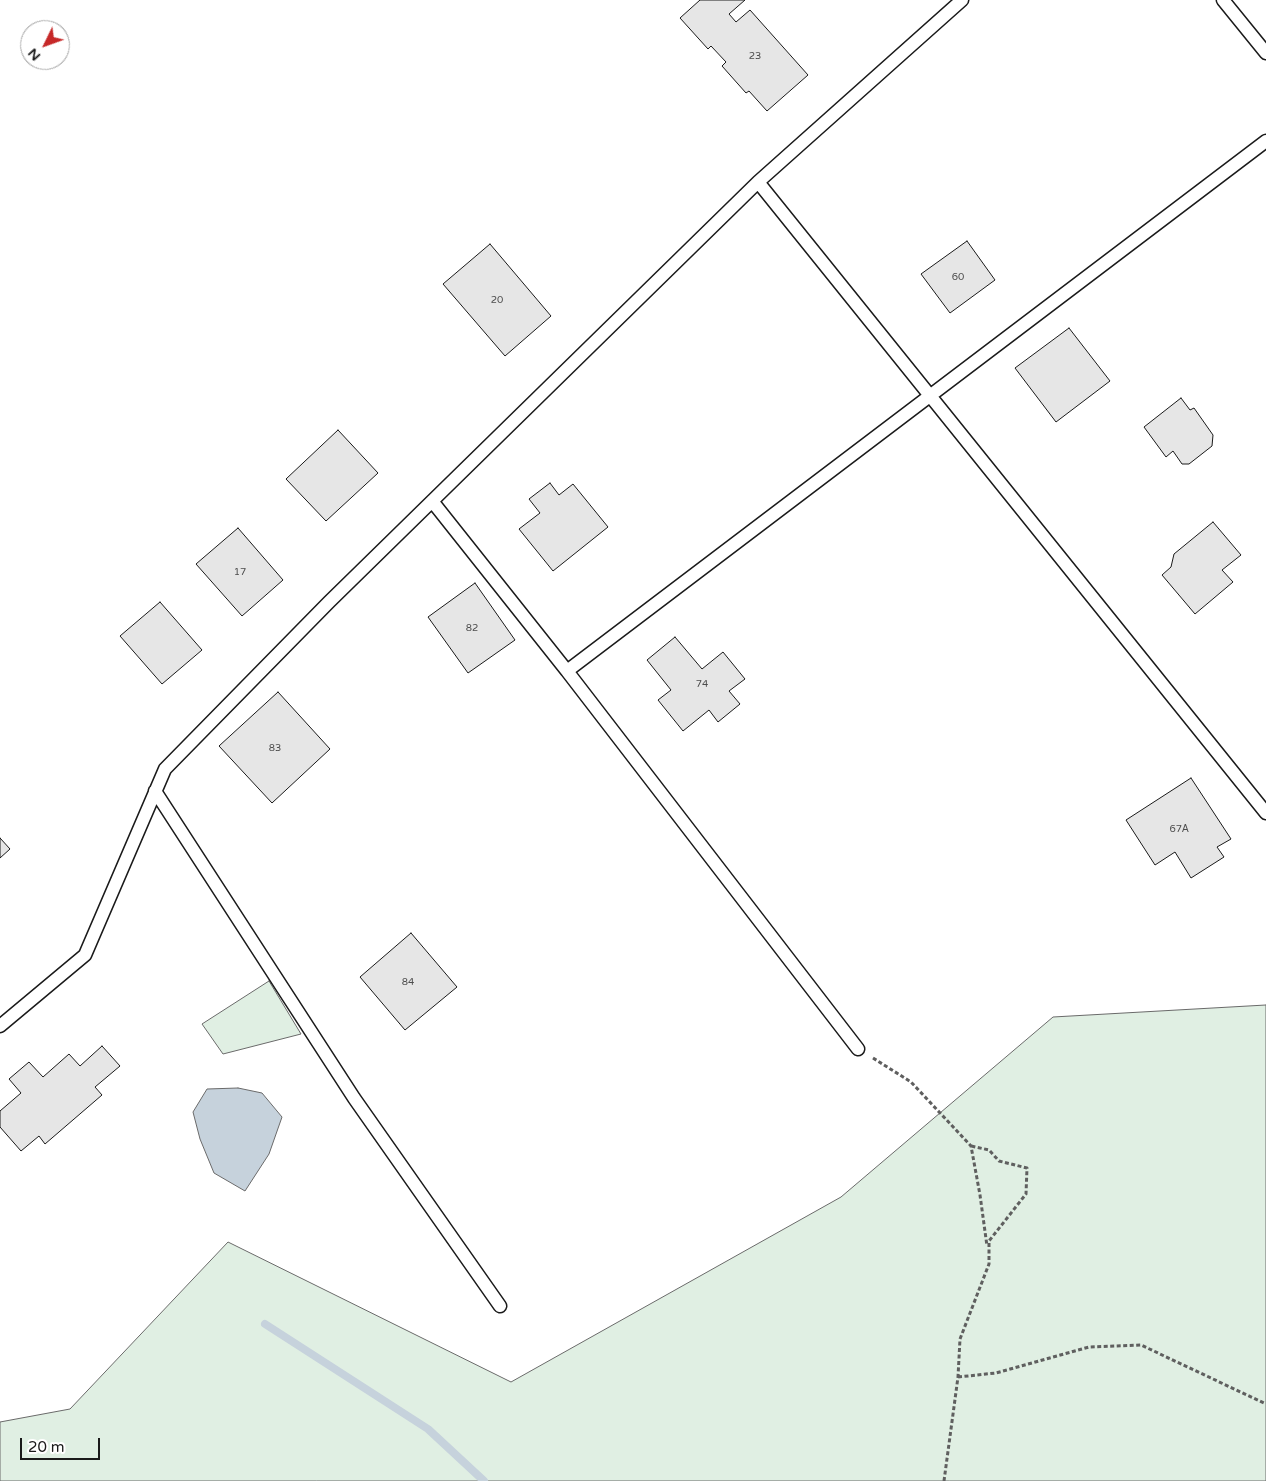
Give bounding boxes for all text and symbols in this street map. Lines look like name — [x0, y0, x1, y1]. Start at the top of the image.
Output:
north arrow — [20, 20, 70, 70]
text: N — [24, 45, 44, 65]
house number: 23 — [749, 50, 761, 62]
house number: 60 — [952, 271, 964, 283]
house number: 20 — [491, 294, 503, 306]
house number: 17 — [234, 566, 246, 578]
house number: 82 — [466, 622, 478, 634]
house number: 74 — [696, 678, 708, 690]
house number: 83 — [269, 742, 281, 754]
house number: 67А — [1169, 823, 1189, 835]
house number: 84 — [402, 976, 414, 988]
scale bar — [22, 1428, 102, 1460]
text: 20 m — [28, 1438, 65, 1456]

